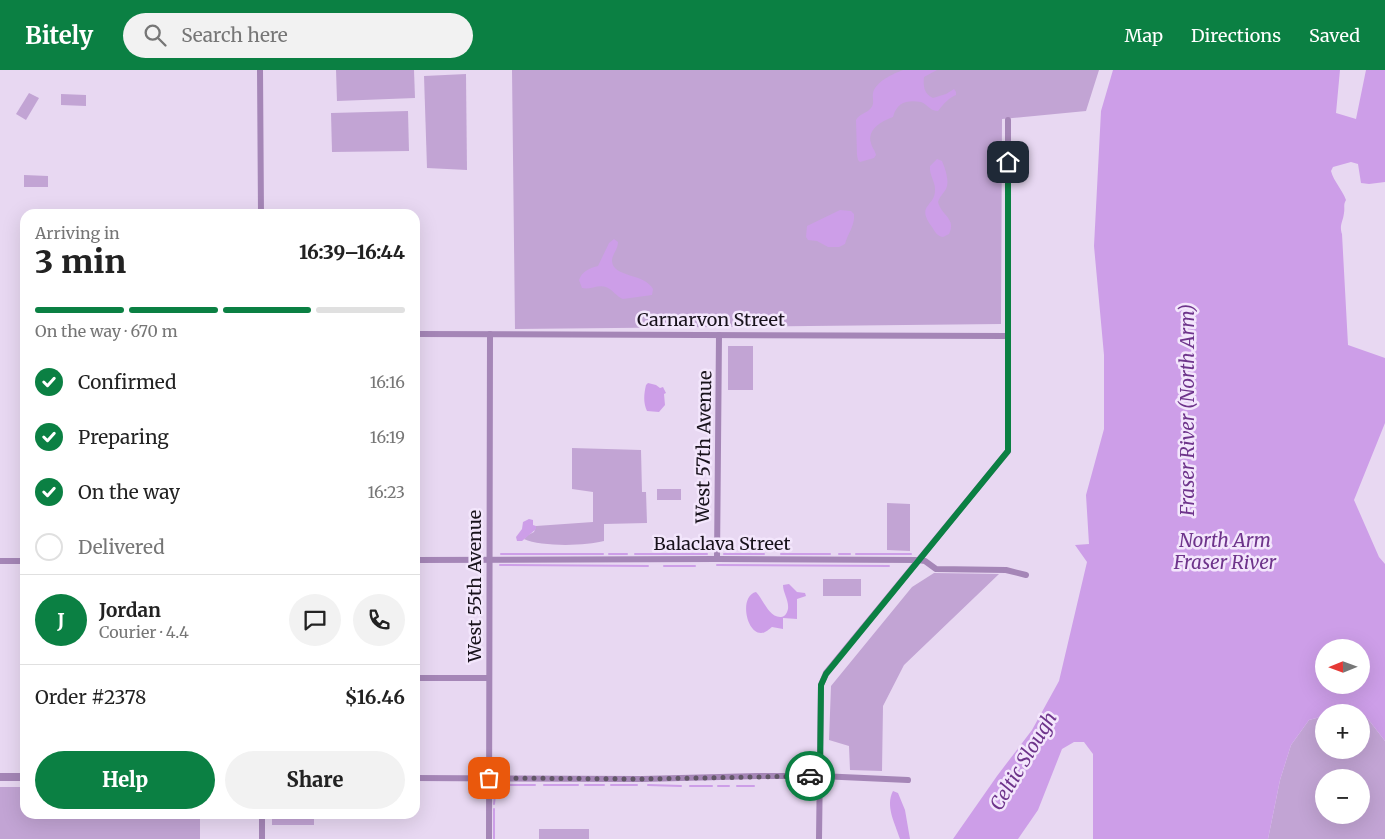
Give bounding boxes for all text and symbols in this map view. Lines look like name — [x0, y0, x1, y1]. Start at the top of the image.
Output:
search box — [123, 13, 473, 58]
text: Bitely — [25, 20, 93, 51]
icon: search — [141, 21, 169, 49]
text: Search here — [181, 23, 288, 47]
text: Map — [1125, 24, 1163, 47]
text: Directions — [1191, 24, 1281, 47]
text: Saved — [1309, 24, 1360, 47]
pin — [987, 141, 1029, 183]
icon: home — [994, 148, 1022, 176]
text: Arriving in — [35, 223, 120, 243]
text: 16:39–16:44 — [299, 240, 405, 264]
text: 3 min — [35, 242, 126, 282]
water label: Fraser River (North Arm) — [1175, 304, 1199, 517]
street label: Carnarvon Street — [637, 308, 785, 331]
text: On the way · 670 m — [35, 321, 178, 341]
icon: check — [35, 368, 63, 396]
text: Confirmed — [78, 370, 176, 394]
street label: West 57th Avenue — [691, 370, 716, 525]
text: 16:16 — [370, 372, 405, 392]
icon: check — [35, 423, 63, 451]
text: Preparing — [78, 425, 169, 449]
text: 16:19 — [370, 427, 405, 447]
icon: check — [35, 478, 63, 506]
text: On the way — [78, 480, 180, 504]
text: 16:23 — [367, 482, 405, 502]
street label: West 55th Avenue — [463, 510, 486, 663]
water label: North Arm Fraser River — [1173, 528, 1277, 574]
street label: Balaclava Street — [653, 532, 791, 555]
text: Delivered — [78, 535, 165, 559]
button: chat — [289, 594, 341, 646]
button: phone — [353, 594, 405, 646]
text: Jordan — [99, 598, 161, 622]
text: J — [57, 608, 65, 632]
text: Courier · 4.4 — [99, 622, 189, 642]
north arrow — [1315, 639, 1370, 694]
map controls — [1315, 639, 1370, 824]
text: Order #2378 — [35, 685, 146, 709]
text: $16.46 — [345, 685, 405, 709]
button: + — [1315, 704, 1370, 759]
water label: Celtic Slough — [984, 707, 1062, 815]
button: Help — [35, 751, 215, 809]
button: Share — [225, 751, 405, 809]
courier — [785, 751, 835, 801]
pin — [468, 757, 510, 799]
icon: car — [796, 762, 824, 790]
icon: bag — [475, 764, 503, 792]
button: − — [1315, 769, 1370, 824]

